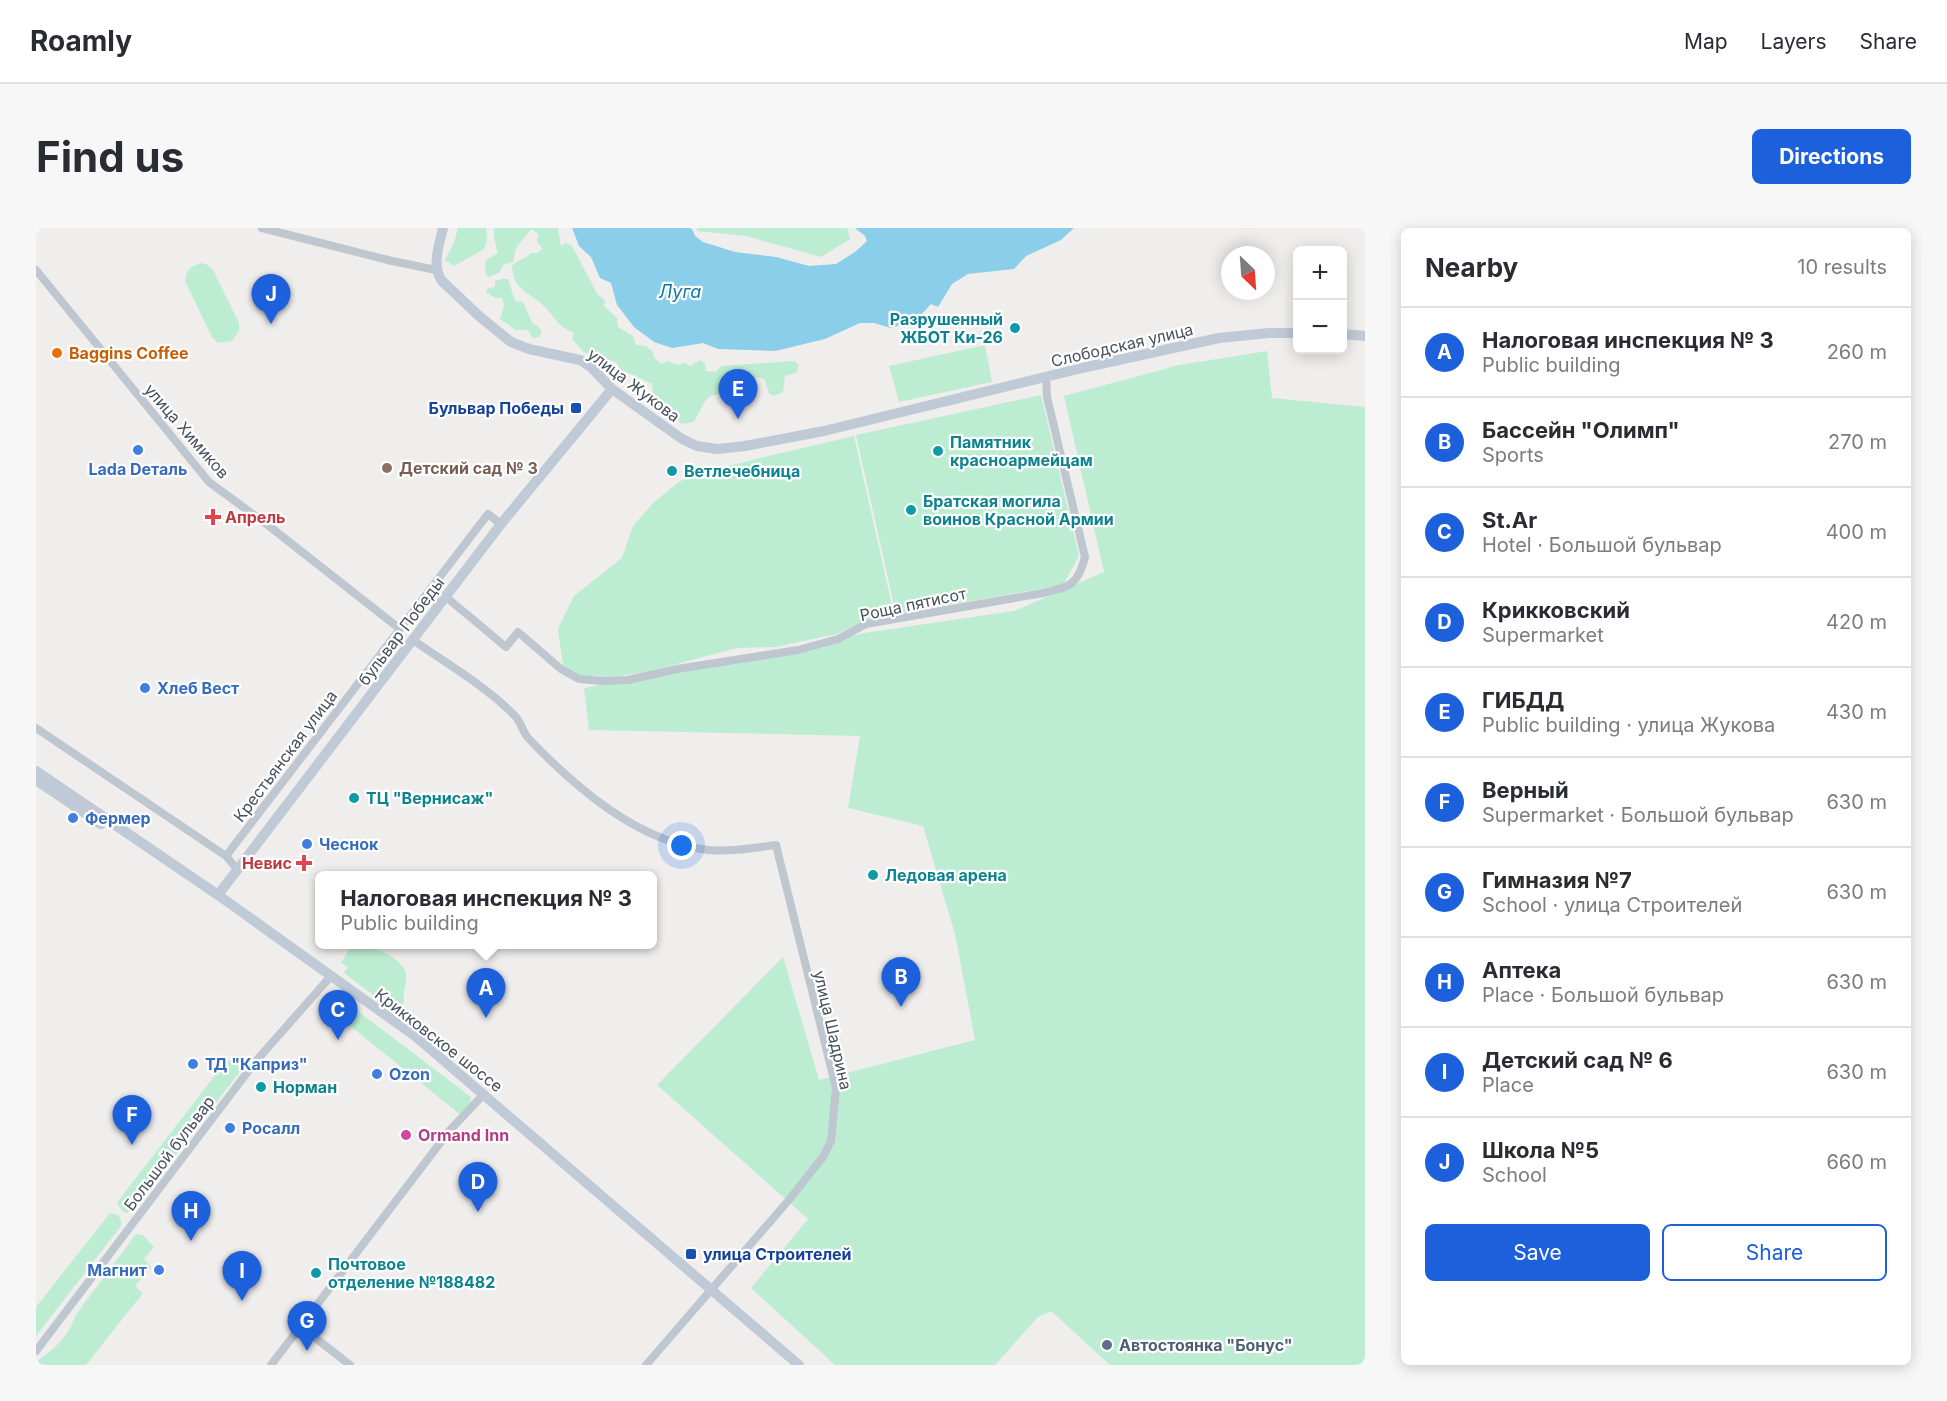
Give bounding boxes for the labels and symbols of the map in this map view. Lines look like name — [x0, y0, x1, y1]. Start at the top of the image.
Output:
north arrow — [1221, 246, 1275, 300]
pin: J — [252, 274, 290, 324]
water label: Луга — [659, 281, 701, 302]
place label: Разрушенный ЖБОТ Ки-26 — [890, 309, 1003, 347]
street label: Слободская улица — [1049, 319, 1195, 371]
marker: Разрушенный ЖБОТ Ки-26 — [1008, 321, 1022, 335]
place label: Baggins Coffee — [69, 343, 189, 363]
street label: улица Жукова — [584, 344, 684, 426]
marker: Baggins Coffee — [50, 346, 64, 360]
pin: E — [718, 370, 758, 419]
street label: улица Химиков — [140, 380, 234, 482]
place label: Бульвар Победы — [429, 398, 564, 418]
marker: Бульвар Победы — [569, 401, 583, 415]
place label: Памятник красноармейцам — [950, 432, 1093, 470]
marker: Lada Dеталь — [131, 443, 145, 457]
marker: Памятник красноармейцам — [931, 444, 945, 458]
place label: Детский сад № 3 — [399, 458, 538, 478]
place label: Lada Dеталь — [89, 459, 187, 479]
marker: Детский сад № 3 — [380, 461, 394, 475]
place label: Ветлечебница — [684, 461, 800, 481]
marker: Ветлечебница — [665, 464, 679, 478]
place label: Братская могила воинов Красной Армии — [923, 491, 1114, 529]
marker: Братская могила воинов Красной Армии — [904, 503, 918, 517]
place label: Апрель — [225, 507, 285, 527]
marker: Апрель — [206, 510, 220, 524]
street label: бульвар Победы — [354, 573, 448, 689]
street label: Роща пятисот — [858, 583, 969, 625]
place label: Хлеб Вест — [157, 678, 239, 698]
marker: Хлеб Вест — [138, 681, 152, 695]
street label: Крестьянская улица — [229, 686, 341, 826]
place label: ТЦ "Вернисаж" — [366, 788, 493, 808]
marker: ТЦ "Вернисаж" — [347, 791, 361, 805]
place label: Фермер — [85, 808, 151, 828]
marker: Фермер — [66, 811, 80, 825]
your location — [667, 831, 696, 860]
place label: Чеснок — [319, 834, 379, 854]
marker: Чеснок — [300, 837, 314, 851]
place label: Невис — [242, 853, 292, 873]
marker: Невис — [297, 856, 311, 870]
place label: Ледовая арена — [885, 865, 1007, 885]
marker: Ледовая арена — [866, 868, 880, 882]
pin: B — [882, 958, 920, 1007]
pin: A — [466, 968, 506, 1018]
street label: улица Шадрина — [810, 968, 856, 1092]
street label: Крикковское шоссе — [371, 984, 507, 1096]
pin: C — [318, 990, 358, 1040]
place label: ТД "Каприз" — [205, 1054, 307, 1074]
marker: ТД "Каприз" — [186, 1057, 200, 1071]
place label: Ozon — [389, 1064, 430, 1084]
marker: Ozon — [370, 1067, 384, 1081]
place label: Норман — [273, 1077, 337, 1097]
marker: Норман — [254, 1080, 268, 1094]
street label: Большой бульвар — [119, 1092, 219, 1214]
pin: F — [112, 1096, 152, 1145]
place label: Росалл — [242, 1118, 300, 1138]
marker: Росалл — [223, 1121, 237, 1135]
place label: Ormand Inn — [418, 1125, 509, 1145]
marker: Ormand Inn — [399, 1128, 413, 1142]
pin: D — [458, 1162, 498, 1212]
pin: H — [172, 1192, 210, 1241]
place label: улица Строителей — [703, 1244, 852, 1264]
marker: улица Строителей — [684, 1247, 698, 1261]
pin: I — [222, 1252, 262, 1301]
place label: Почтовое отделение №188482 — [328, 1254, 495, 1292]
place label: Магнит — [87, 1260, 147, 1280]
marker: Магнит — [152, 1263, 166, 1277]
marker: Почтовое отделение №188482 — [309, 1266, 323, 1280]
pin: G — [288, 1302, 326, 1351]
place label: Автостоянка "Бонус" — [1119, 1335, 1293, 1355]
marker: Автостоянка "Бонус" — [1100, 1338, 1114, 1352]

